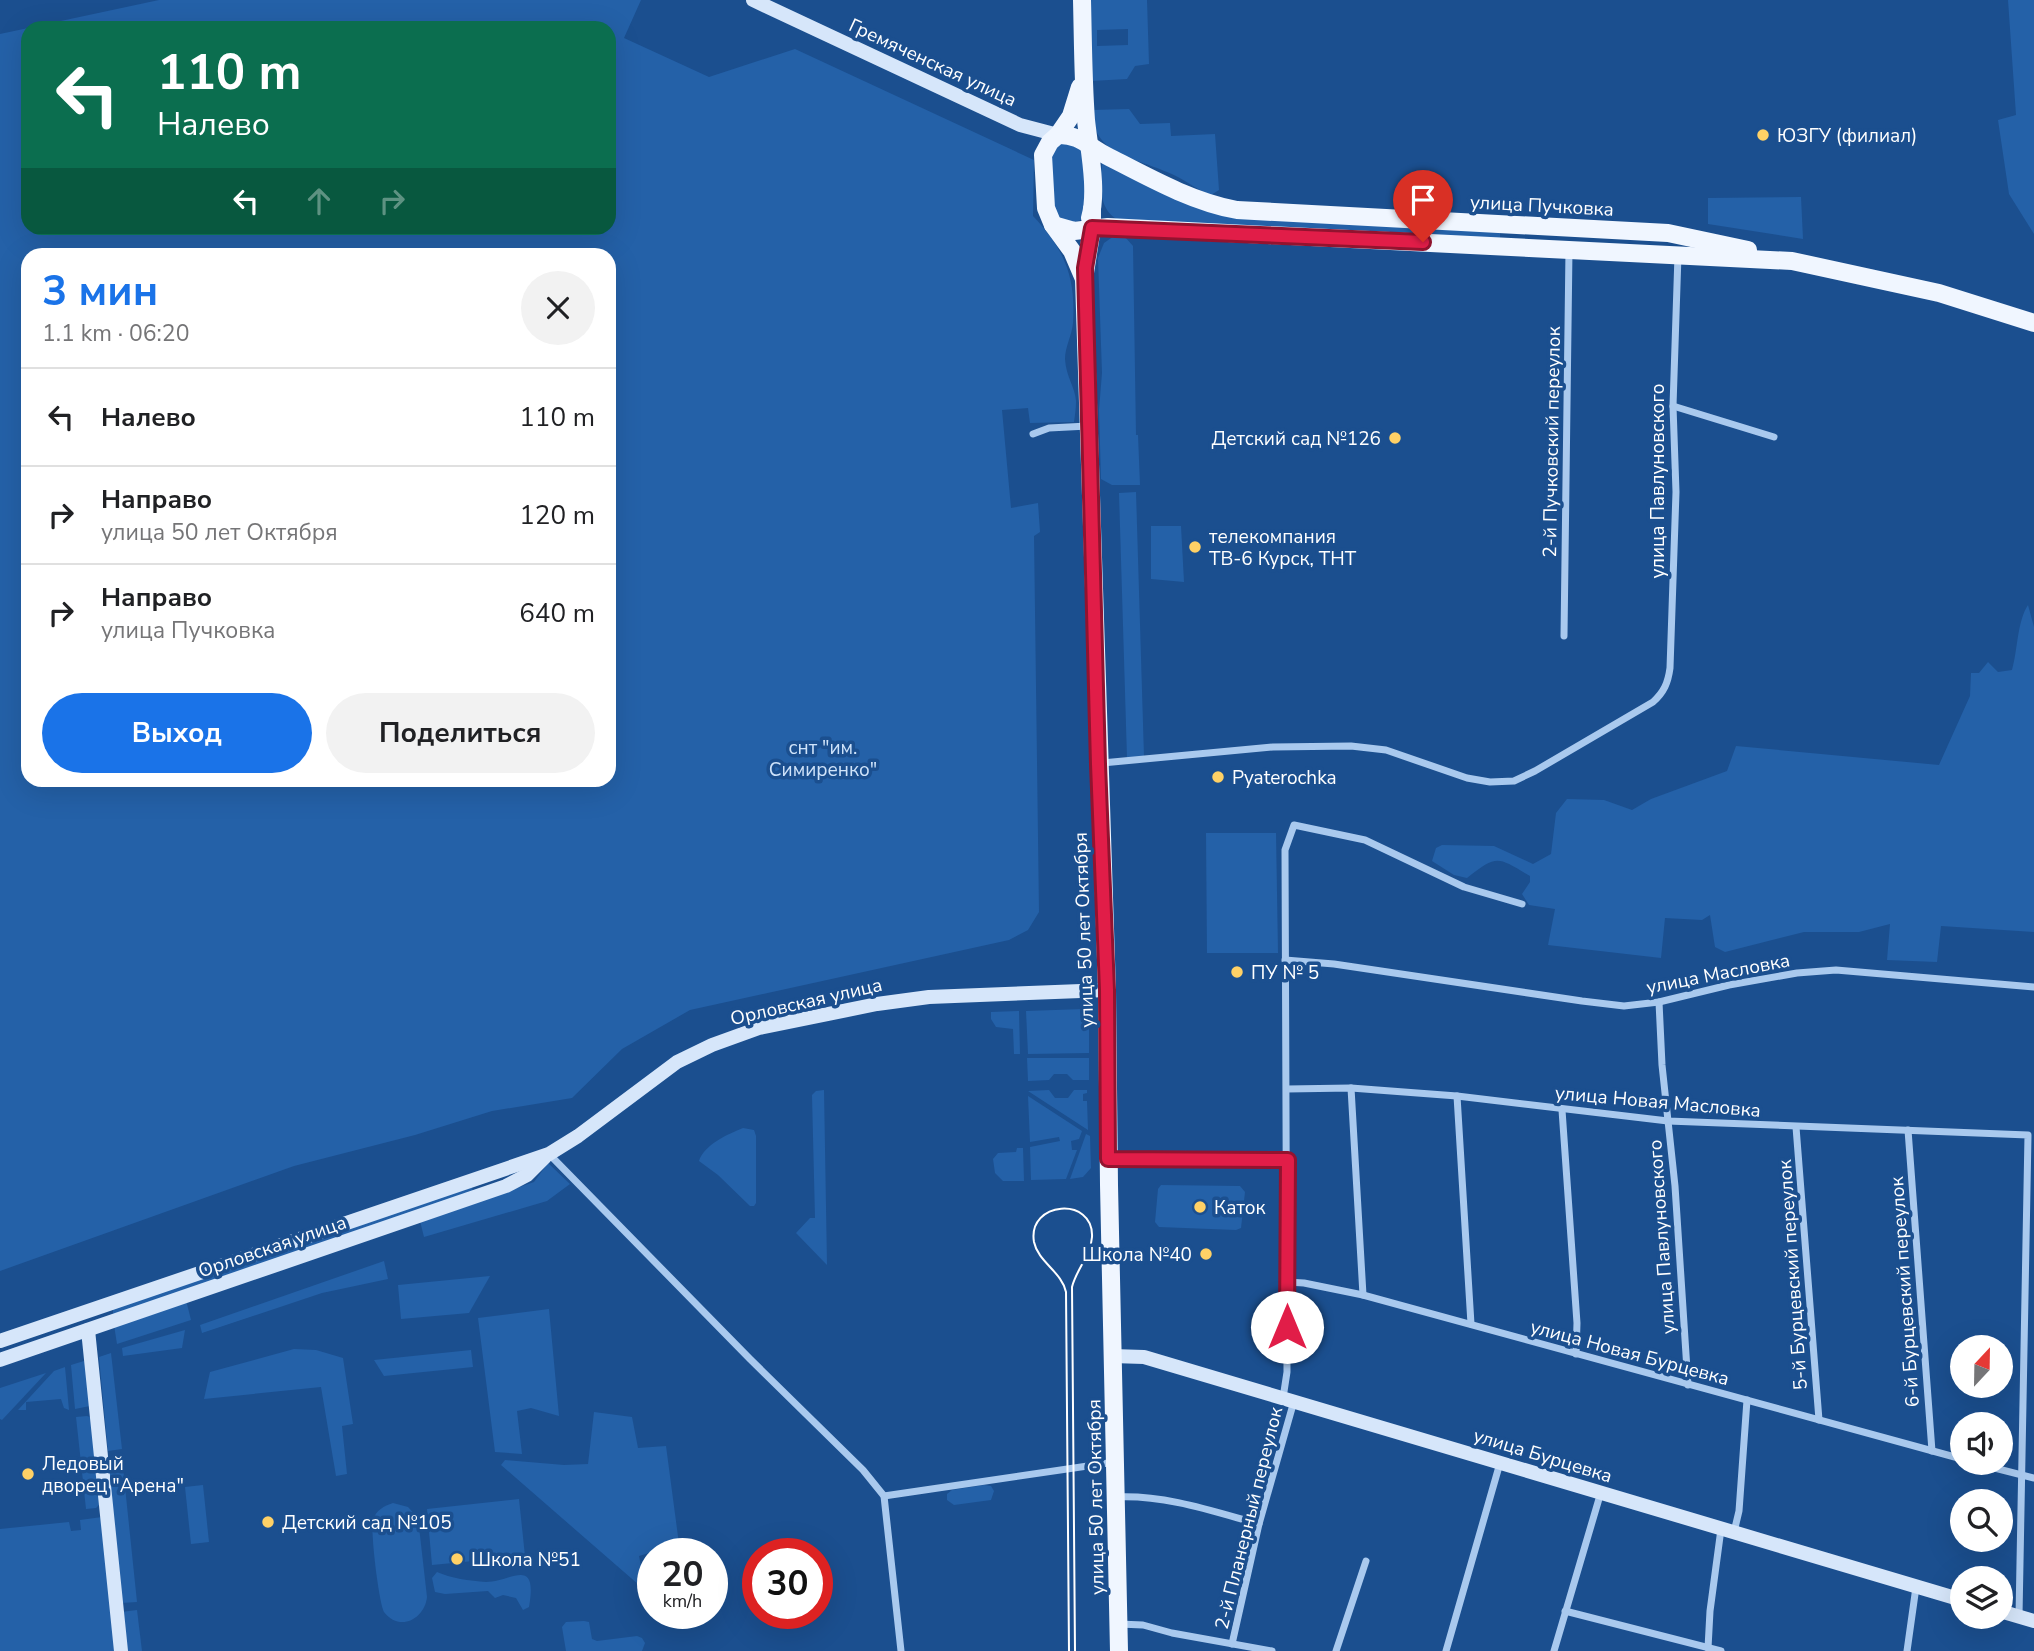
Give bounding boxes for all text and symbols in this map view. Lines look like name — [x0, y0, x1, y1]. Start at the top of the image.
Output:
street label: Гремяченская улица — [844, 13, 1021, 113]
text: 110 m — [157, 39, 301, 106]
icon: left — [42, 49, 133, 140]
text: Налево — [157, 103, 270, 146]
place label: ЮЗГУ (филиал) — [1777, 123, 1917, 149]
marker: ЮЗГУ (филиал) — [1755, 127, 1771, 143]
pin — [1393, 170, 1453, 242]
icon: arrive — [1404, 181, 1442, 219]
icon: left — [227, 182, 265, 220]
icon: ahead — [300, 182, 338, 220]
icon: right — [373, 182, 411, 220]
street label: улица Пучковка — [1469, 189, 1615, 223]
text: 3 мин — [42, 263, 158, 320]
button: close — [521, 271, 595, 345]
text: 1.1 km · 06:20 — [42, 318, 189, 349]
street label: 2-й Пучковский переулок — [1537, 326, 1567, 558]
street label: улица Павлуновского — [1645, 384, 1671, 578]
icon: left — [42, 398, 80, 436]
text: Налево — [101, 400, 196, 435]
text: 110 m — [519, 400, 595, 435]
place label: Детский сад №126 — [1211, 426, 1381, 452]
marker: Детский сад №126 — [1387, 430, 1403, 446]
text: Направо — [101, 482, 212, 517]
icon: right — [42, 496, 80, 534]
text: 120 m — [519, 498, 595, 533]
text: улица 50 лет Октября — [101, 517, 338, 548]
place label: телекомпания ТВ-6 Курск, ТНТ — [1209, 524, 1357, 572]
marker: телекомпания ТВ-6 Курск, ТНТ — [1187, 539, 1203, 555]
text: Направо — [101, 580, 212, 615]
icon: right — [42, 594, 80, 632]
text: 640 m — [519, 596, 595, 631]
text: улица Пучковка — [101, 615, 275, 646]
button: Выход — [42, 693, 312, 773]
button: Поделиться — [326, 693, 595, 773]
park label: снт "им. Симиренко" — [769, 735, 877, 783]
place label: Pyaterochka — [1232, 765, 1337, 791]
marker: Pyaterochka — [1210, 769, 1226, 785]
street label: улица 50 лет Октября — [1068, 832, 1100, 1028]
street label: улица Масловка — [1644, 947, 1792, 1001]
place label: ПУ № 5 — [1251, 960, 1319, 986]
marker: ПУ № 5 — [1229, 964, 1245, 980]
street label: Орловская улица — [728, 972, 885, 1032]
street label: улица Новая Масловка — [1554, 1080, 1762, 1124]
street label: улица Павлуновского — [1642, 1139, 1682, 1335]
street label: 5-й Бурцевский переулок — [1772, 1159, 1814, 1391]
street label: 6-й Бурцевский переулок — [1884, 1176, 1926, 1408]
place label: Каток — [1214, 1195, 1266, 1221]
marker: Каток — [1192, 1199, 1208, 1215]
street label: Орловская улица — [195, 1209, 350, 1284]
place label: Школа №40 — [1082, 1242, 1192, 1268]
marker: Школа №40 — [1198, 1246, 1214, 1262]
position arrow — [1250, 1290, 1324, 1364]
street label: улица Новая Бурцевка — [1527, 1314, 1732, 1392]
north arrow — [1950, 1335, 2012, 1398]
map controls — [1950, 1335, 2013, 1629]
street label: улица 50 лет Октября — [1081, 1399, 1111, 1595]
street label: 2-й Планерный переулок — [1209, 1404, 1289, 1632]
button: sound — [1950, 1412, 2013, 1475]
street label: улица Бурцевка — [1470, 1422, 1615, 1489]
place label: Ледовый дворец "Арена" — [42, 1451, 184, 1499]
marker: Ледовый дворец "Арена" — [20, 1466, 36, 1482]
button: search — [1950, 1489, 2013, 1552]
place label: Детский сад №105 — [282, 1510, 452, 1536]
marker: Детский сад №105 — [260, 1514, 276, 1530]
speed limit sign: 30 — [742, 1538, 833, 1629]
place label: Школа №51 — [471, 1547, 581, 1573]
marker: Школа №51 — [449, 1551, 465, 1567]
text: 20 — [661, 1551, 704, 1598]
button: layers — [1950, 1566, 2013, 1629]
text: km/h — [663, 1589, 702, 1613]

